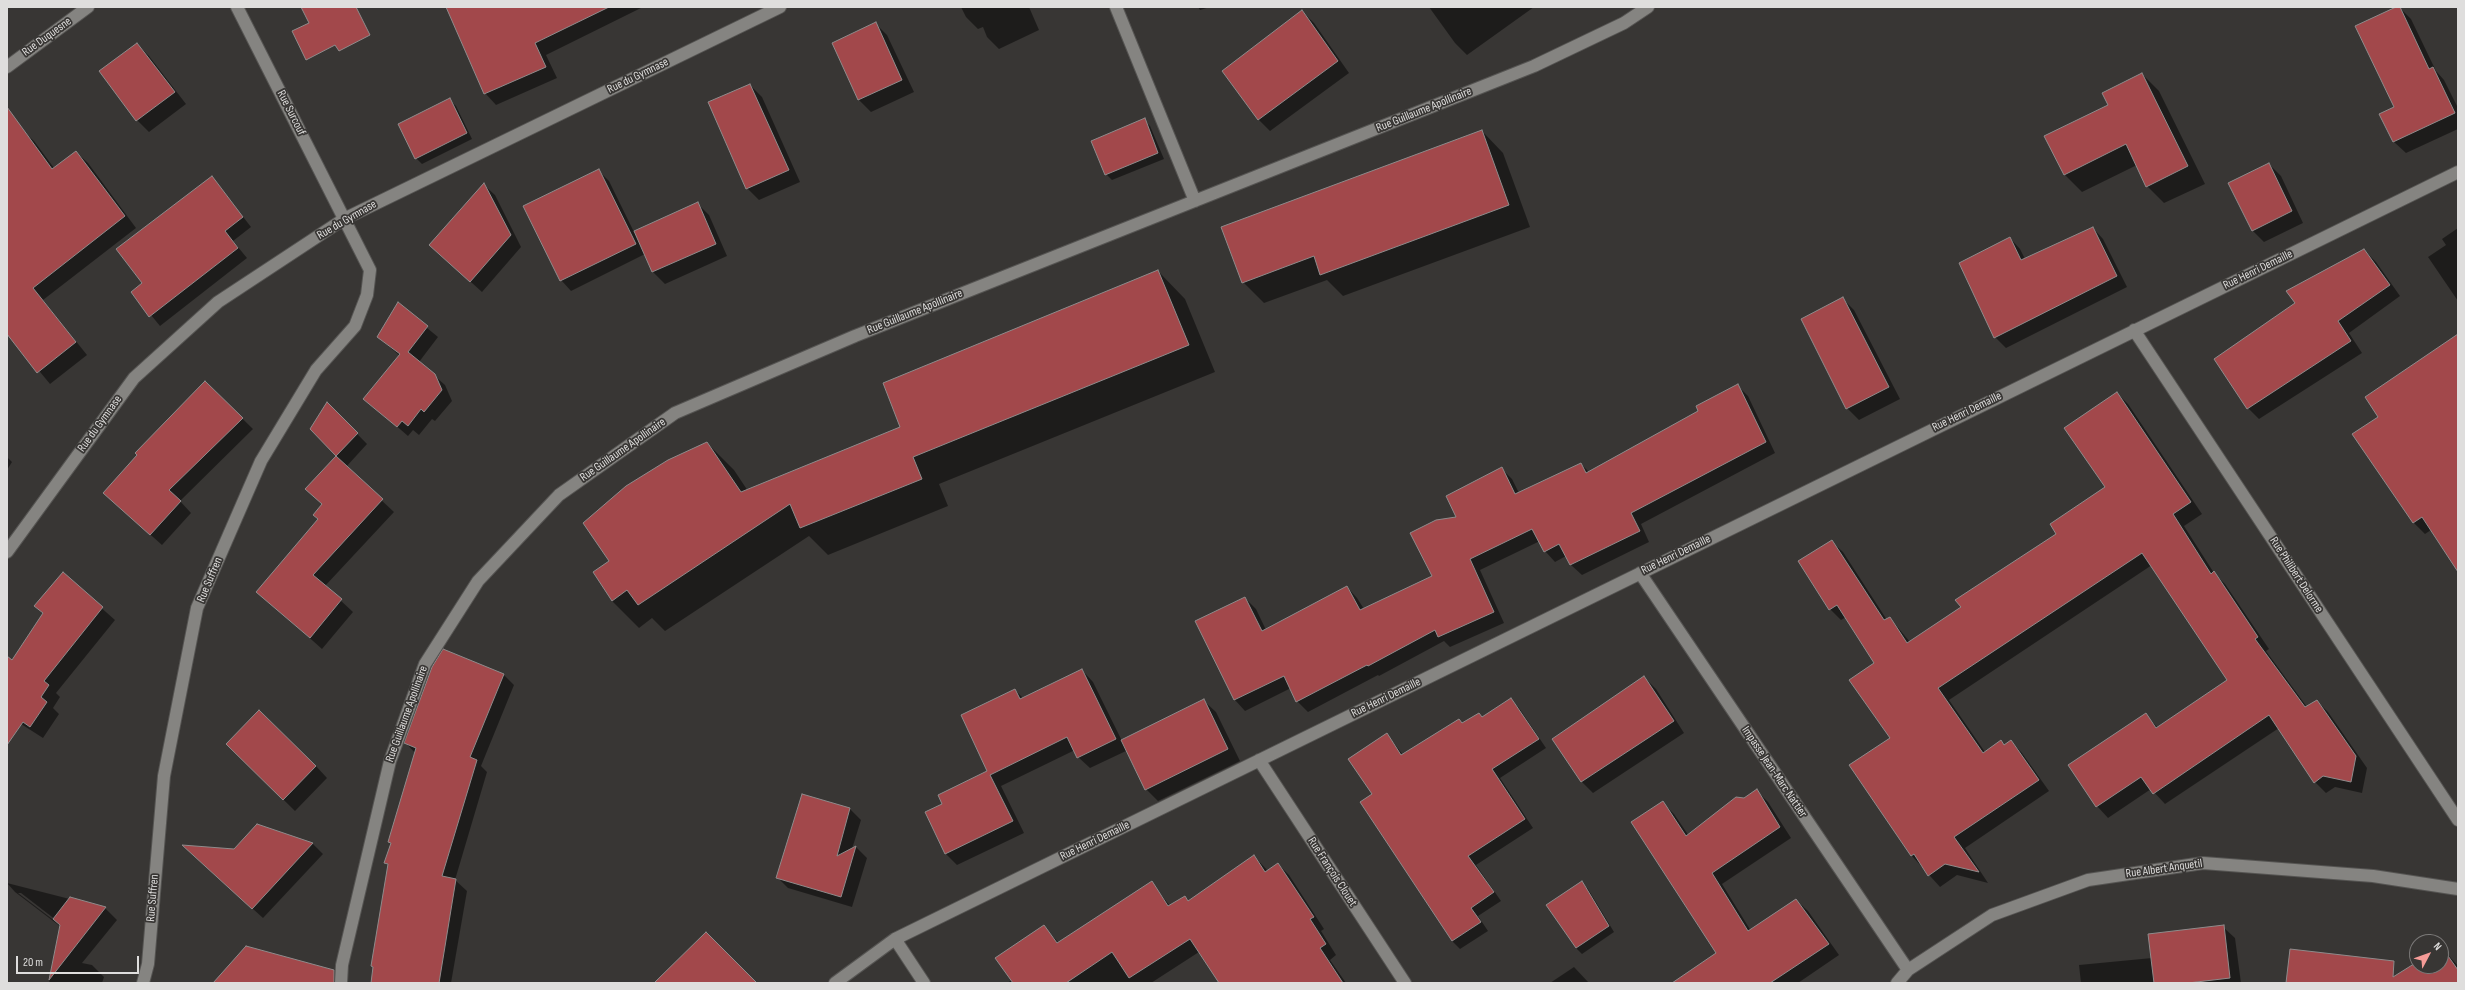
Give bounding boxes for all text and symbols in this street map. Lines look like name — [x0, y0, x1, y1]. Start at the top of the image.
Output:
street label: Rue Duquesne — [20, 14, 74, 60]
street label: Rue du Gymnase — [605, 55, 671, 97]
street label: Rue Guillaume Apollinaire — [1374, 84, 1474, 136]
street label: Rue Surcouf — [273, 88, 309, 138]
street label: Rue du Gymnase — [315, 197, 379, 243]
street label: Rue Henri Demaille — [2221, 247, 2295, 293]
street label: Rue Guillaume Apollinaire — [865, 286, 965, 338]
street label: Rue Henri Demaille — [1930, 389, 2004, 435]
street label: Rue du Gymnase — [75, 393, 125, 455]
street label: Rue Guillaume Apollinaire — [577, 415, 669, 485]
street label: Rue Henri Demaille — [1639, 532, 1713, 578]
street label: Rue Philibert Delorme — [2266, 534, 2326, 616]
street label: Rue Suffren — [194, 555, 226, 605]
street label: Rue Guillaume Apollinaire — [383, 664, 431, 764]
street label: Rue Henri Demaille — [1349, 675, 1423, 721]
street label: Impasse Jean-Marc Nattier — [1738, 724, 1810, 820]
street label: Rue Henri Demaille — [1058, 818, 1132, 864]
street label: Rue François Clouet — [1304, 835, 1360, 909]
street label: Rue Albert Anquetil — [2125, 856, 2203, 882]
street label: Rue Suffren — [144, 874, 162, 922]
north arrow — [2409, 934, 2449, 974]
text: N — [2431, 940, 2445, 953]
scale bar — [18, 948, 141, 974]
text: 20 m — [23, 955, 43, 970]

